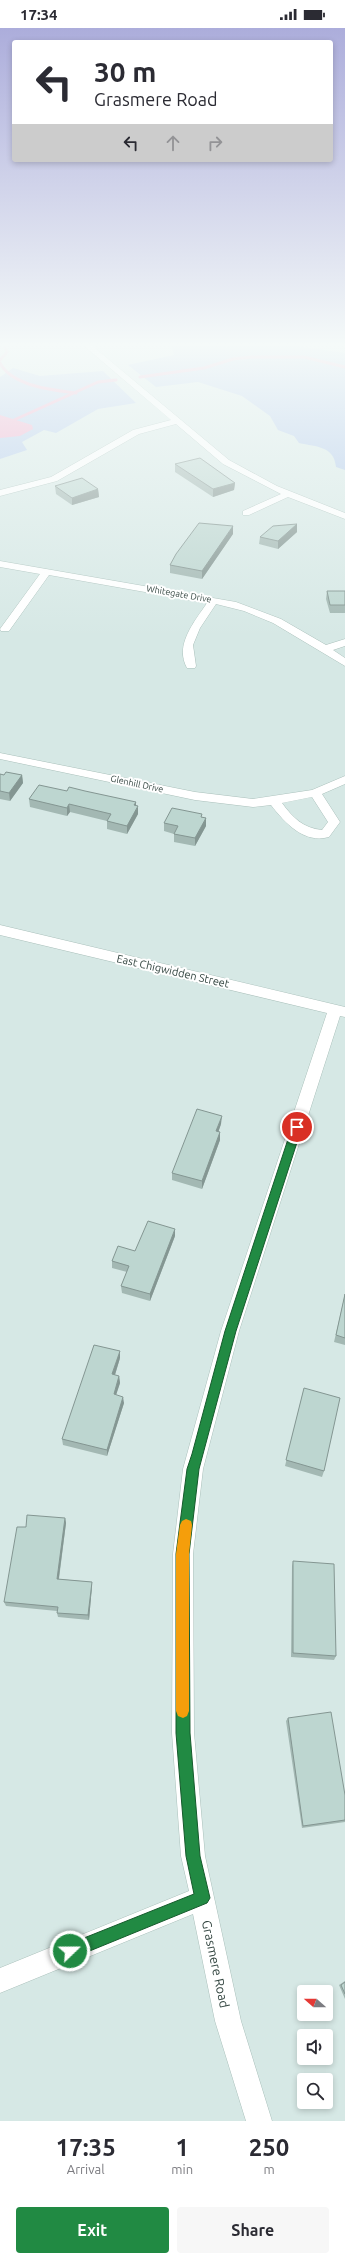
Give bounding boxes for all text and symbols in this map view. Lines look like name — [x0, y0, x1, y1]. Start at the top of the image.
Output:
text: 17:34 — [20, 6, 58, 23]
icon: left — [28, 56, 80, 108]
text: 30 m — [94, 56, 156, 87]
text: Grasmere Road — [94, 89, 218, 109]
icon: left — [120, 132, 142, 154]
icon: ahead — [162, 132, 184, 154]
icon: right — [204, 132, 226, 154]
street label: Whitegate Drive — [146, 583, 212, 605]
street label: Glenhill Drive — [110, 774, 164, 794]
street label: East Chigwidden Street — [116, 952, 231, 990]
pin — [280, 1110, 314, 1144]
icon: arrive — [286, 1116, 308, 1138]
street label: Grasmere Road — [200, 1919, 232, 2009]
position arrow — [49, 1930, 91, 1972]
north arrow — [297, 1985, 333, 2021]
map controls — [297, 1985, 333, 2109]
button: sound — [297, 2029, 333, 2065]
button: search — [297, 2073, 333, 2109]
text: 17:35 — [56, 2134, 116, 2161]
text: 1 — [175, 2134, 189, 2161]
text: 250 — [249, 2134, 289, 2161]
text: Arrival — [67, 2162, 105, 2176]
text: min — [171, 2162, 193, 2176]
text: m — [263, 2162, 275, 2176]
button: Exit — [16, 2207, 169, 2253]
button: Share — [177, 2207, 329, 2253]

